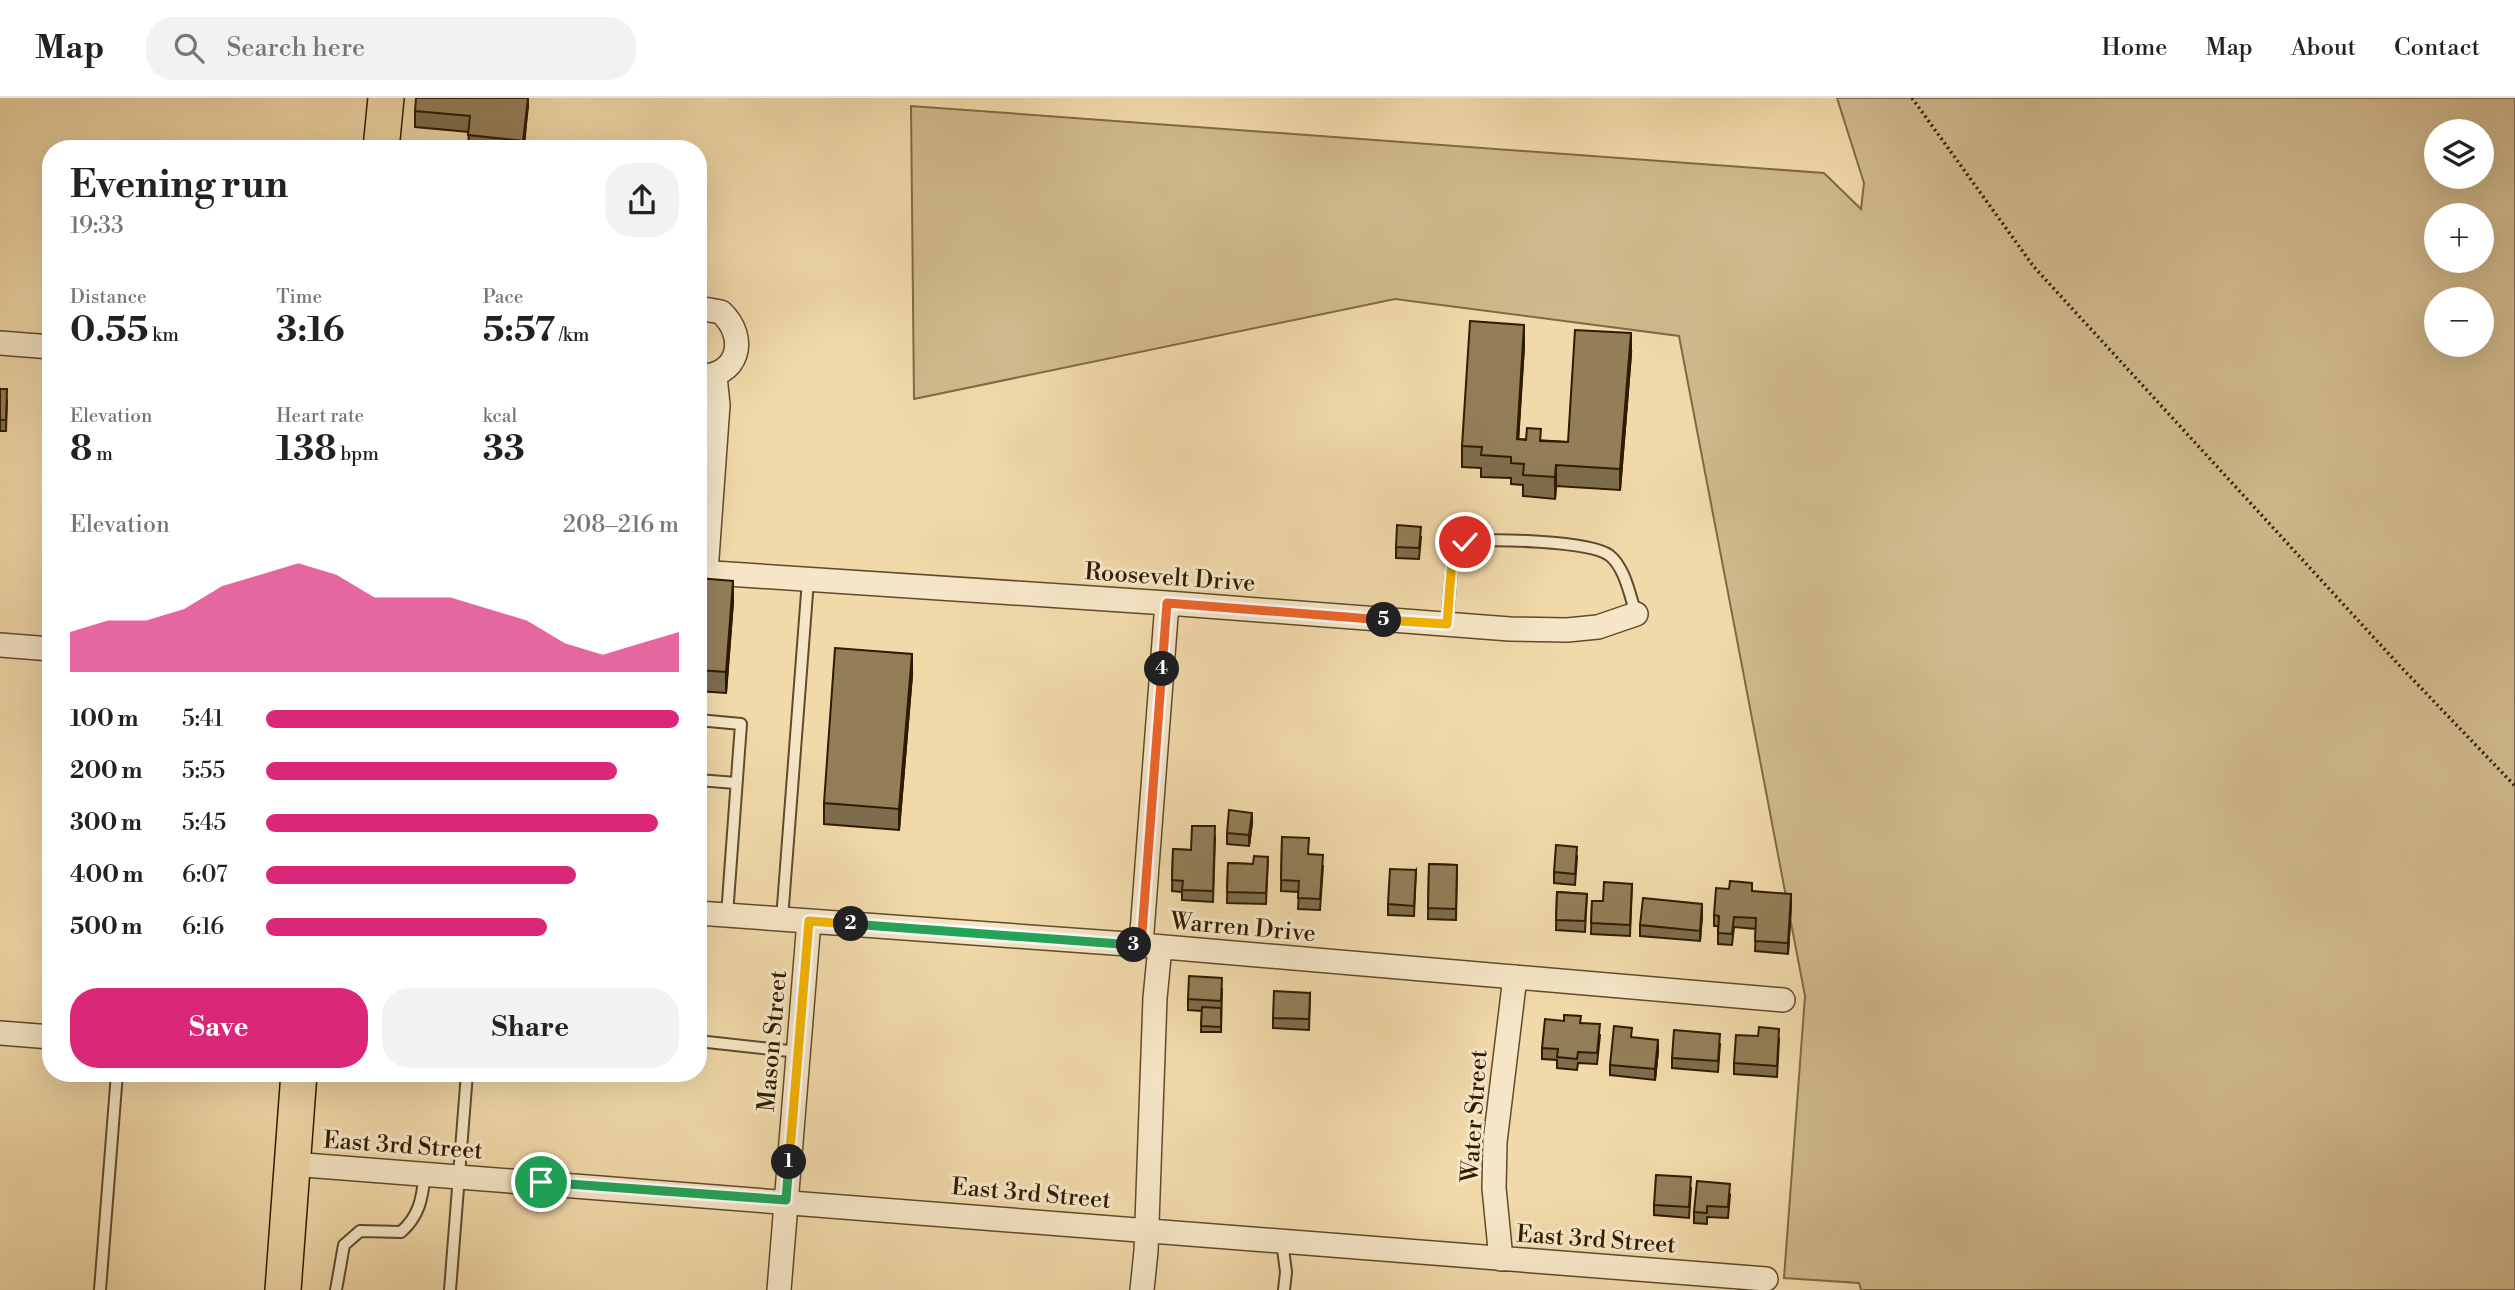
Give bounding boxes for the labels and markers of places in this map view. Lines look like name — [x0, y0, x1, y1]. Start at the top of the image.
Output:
pin — [1435, 512, 1495, 572]
pin: 5 — [1366, 602, 1402, 638]
pin: 4 — [1144, 652, 1180, 686]
pin: 2 — [834, 906, 868, 942]
pin: 3 — [1116, 928, 1152, 962]
pin: 1 — [772, 1144, 806, 1180]
pin — [511, 1152, 571, 1212]

